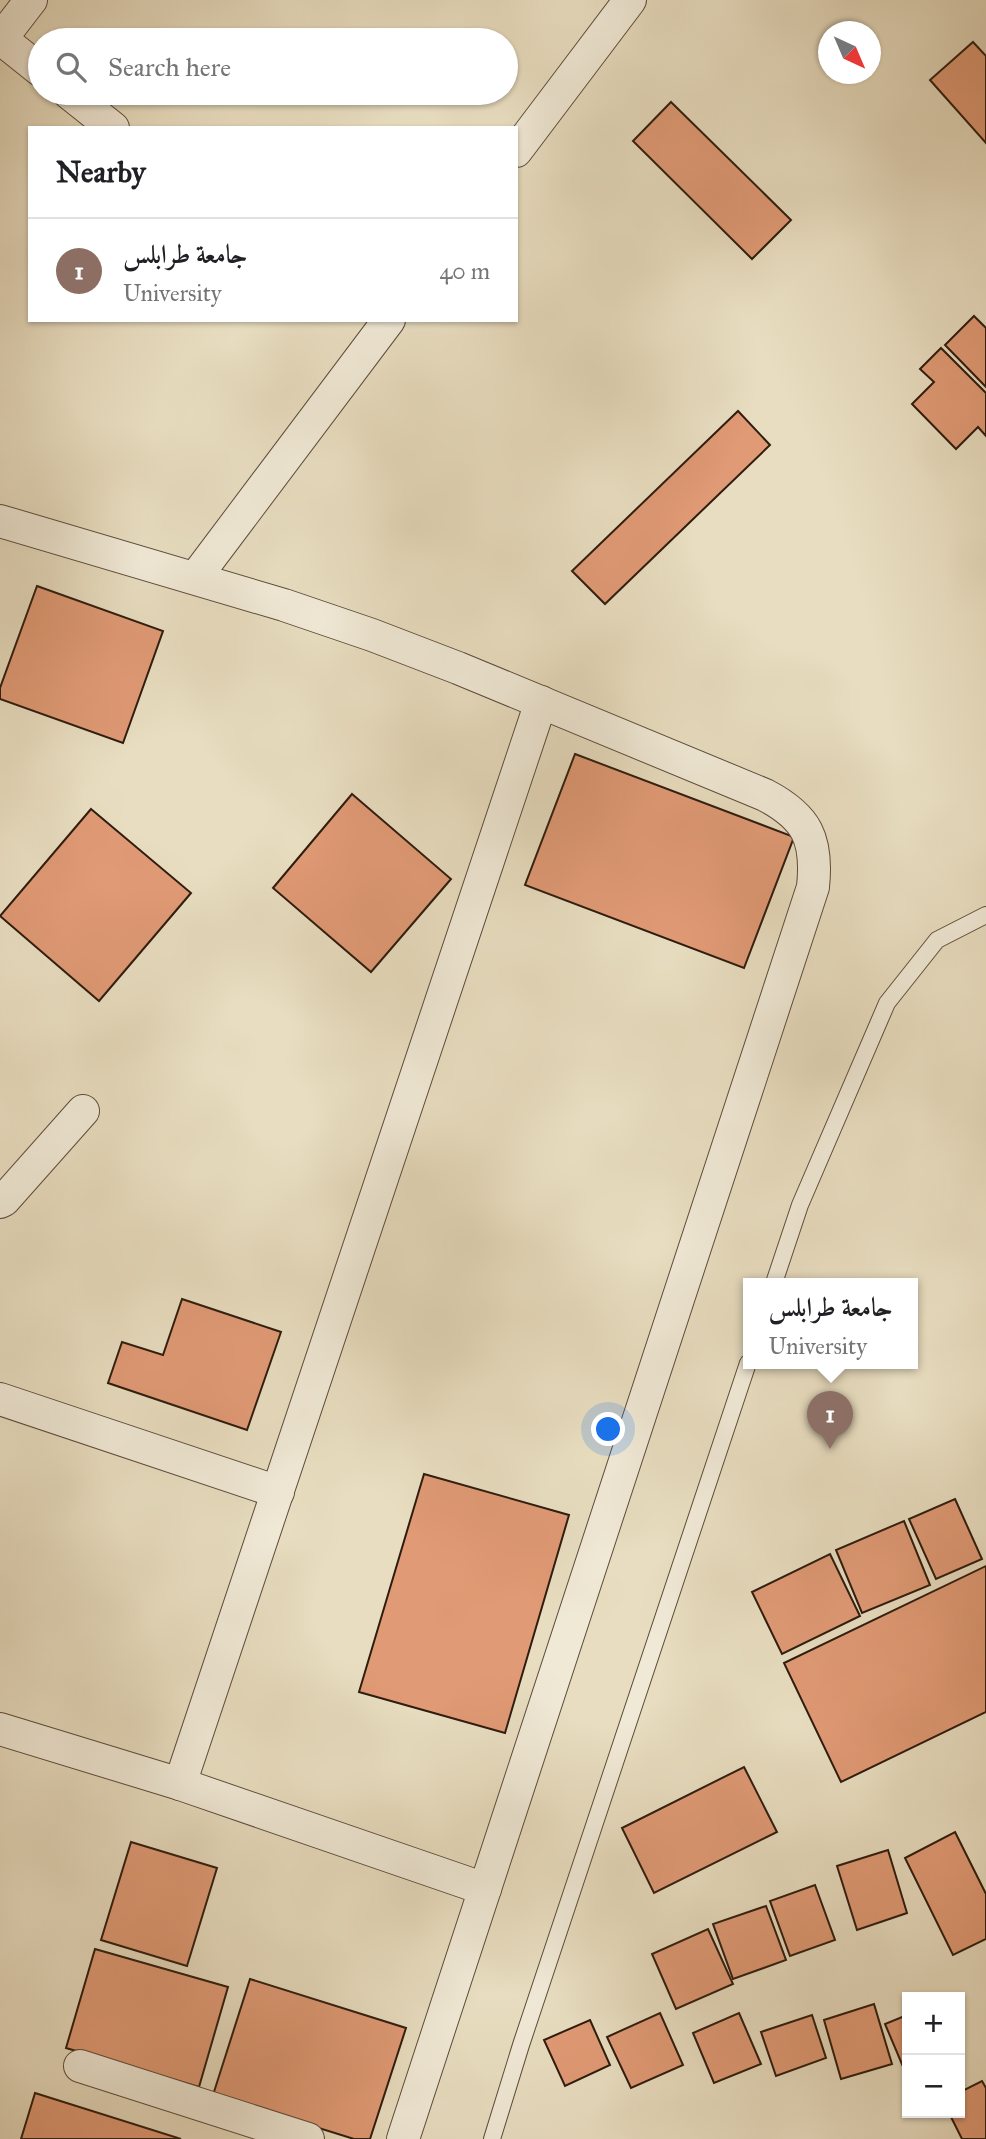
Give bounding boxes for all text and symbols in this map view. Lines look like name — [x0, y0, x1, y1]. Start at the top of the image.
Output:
north arrow — [818, 21, 881, 84]
search box — [28, 28, 518, 105]
icon: search — [52, 48, 90, 86]
text: Search here — [108, 51, 231, 83]
text: Nearby — [56, 154, 146, 190]
text: جامعة طرابلس — [123, 238, 247, 270]
text: 1 — [74, 257, 84, 285]
text: 40 m — [440, 257, 490, 285]
text: University — [123, 279, 222, 307]
popup — [743, 1278, 918, 1369]
text: جامعة طرابلس — [768, 1291, 893, 1323]
text: University — [768, 1332, 867, 1360]
pin: 1 — [807, 1391, 853, 1449]
your location — [591, 1412, 625, 1446]
map controls — [902, 1992, 965, 2118]
button: + — [902, 1992, 965, 2055]
button: − — [902, 2055, 965, 2118]

